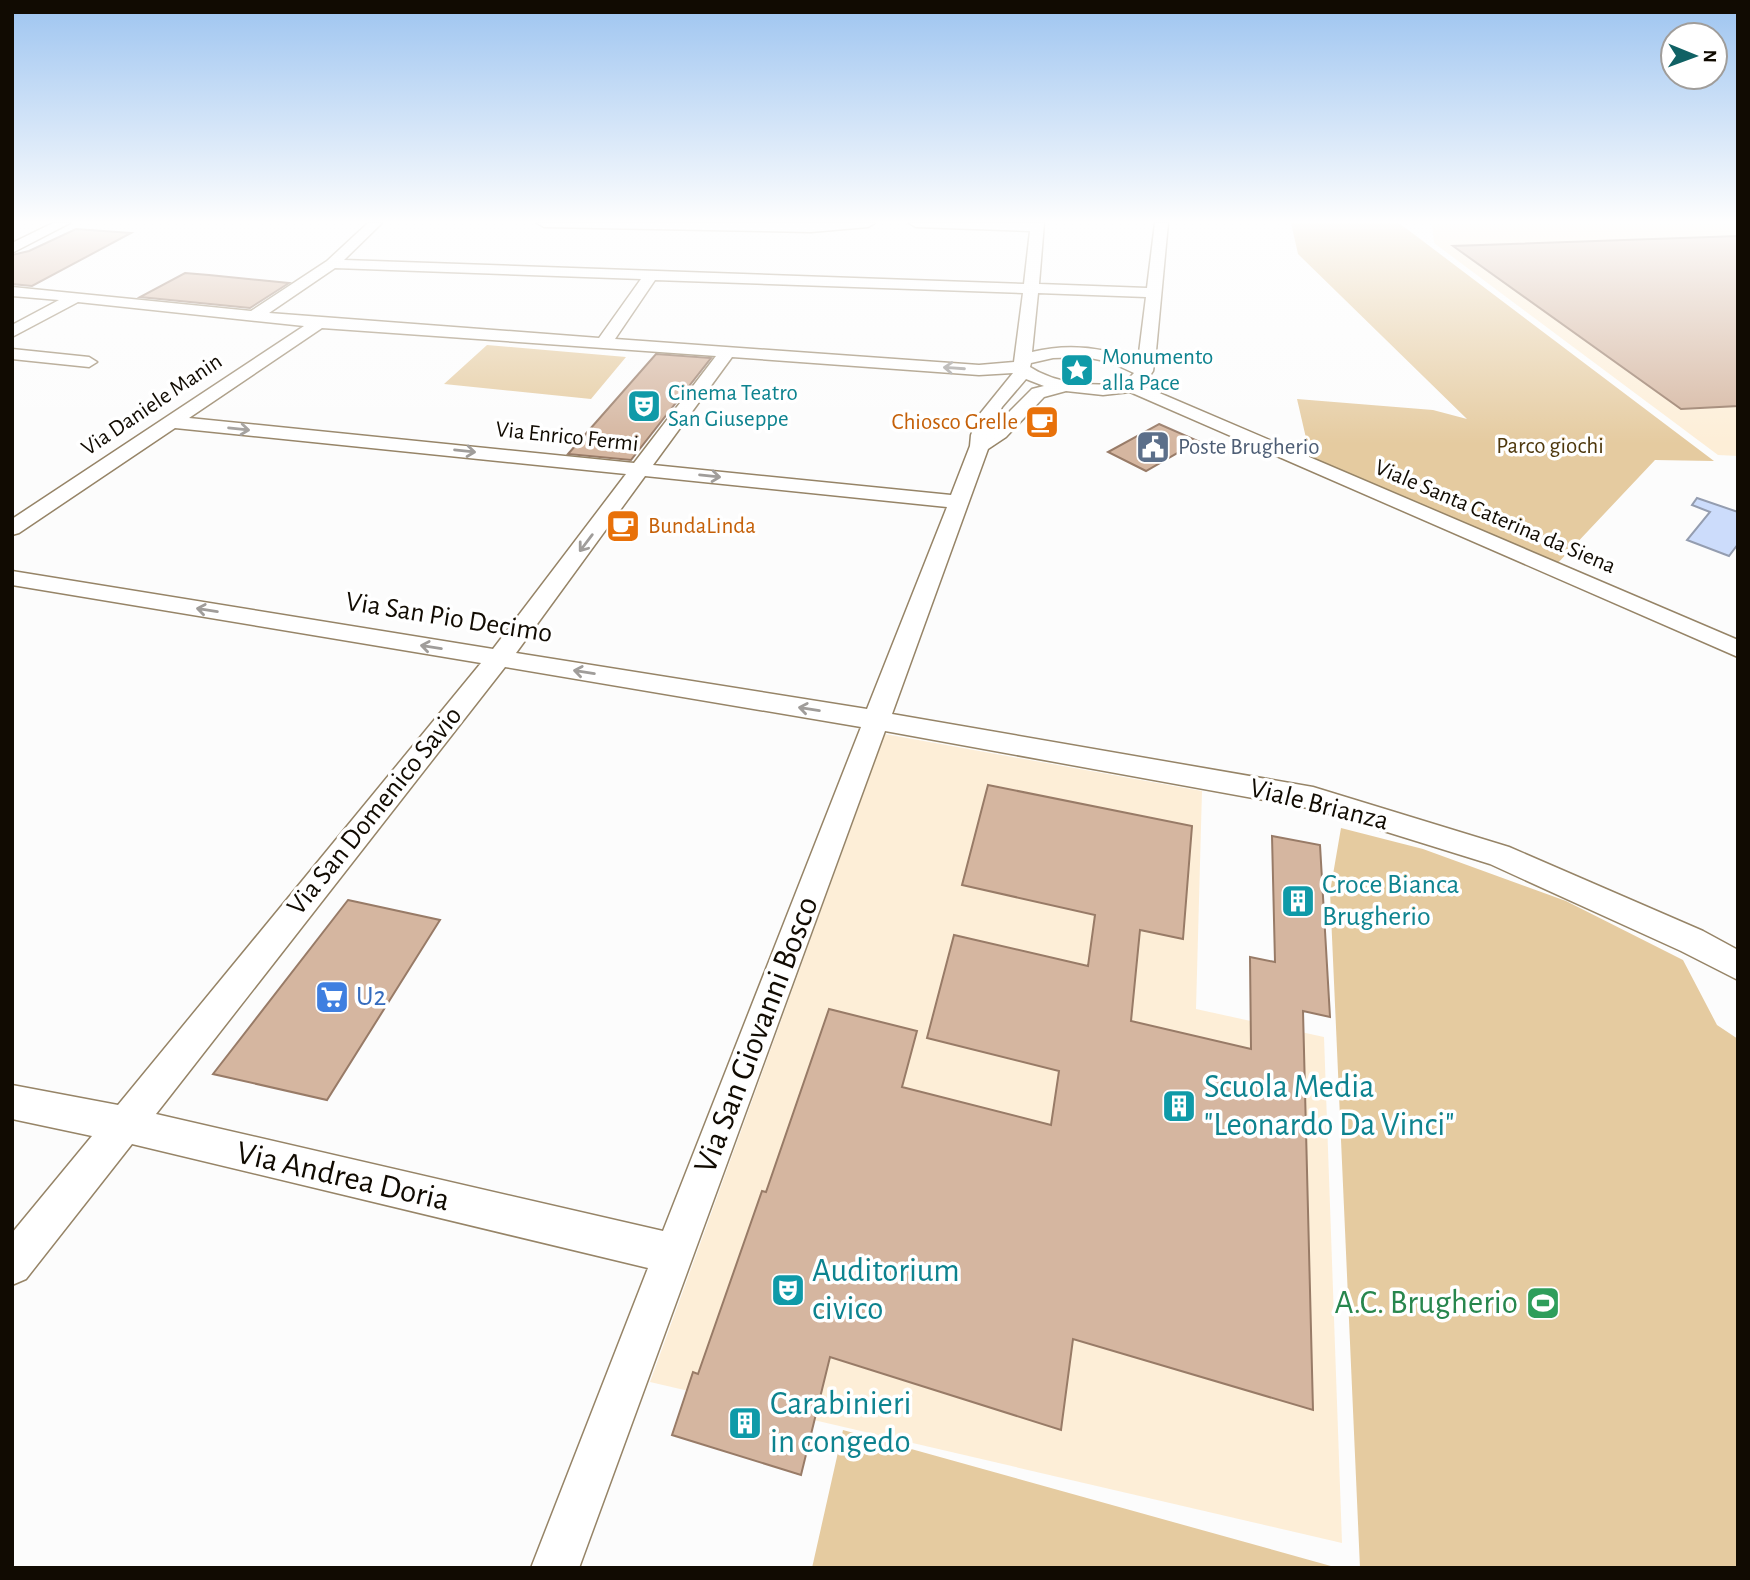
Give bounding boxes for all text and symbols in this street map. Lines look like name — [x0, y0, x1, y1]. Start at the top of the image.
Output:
north arrow — [1659, 21, 1729, 91]
text: N — [1700, 49, 1719, 63]
place label: Monumento alla Pace — [1102, 346, 1213, 395]
street label: Via Daniele Manin — [78, 350, 226, 460]
place icon: Monumento alla Pace — [1058, 351, 1096, 389]
one-way arrow — [943, 361, 966, 374]
place label: Cinema Teatro San Giuseppe — [668, 382, 798, 431]
theatre icon: Cinema Teatro San Giuseppe — [625, 387, 663, 425]
cafe icon: Chiosco Grelle — [1023, 403, 1061, 441]
place label: Chiosco Grelle — [891, 411, 1018, 434]
street label: Via Enrico Fermi — [494, 418, 640, 456]
one-way arrow — [227, 423, 249, 436]
public building icon: Poste Brugherio — [1134, 428, 1172, 466]
park label: Parco giochi — [1496, 435, 1604, 458]
place label: Poste Brugherio — [1178, 436, 1320, 459]
one-way arrow — [453, 445, 476, 458]
street label: Viale Santa Caterina da Siena — [1371, 456, 1619, 578]
one-way arrow — [698, 470, 721, 483]
cafe icon: BundaLinda — [604, 507, 642, 545]
place label: BundaLinda — [648, 515, 756, 538]
one-way arrow — [579, 533, 594, 552]
street label: Via San Pio Decimo — [344, 588, 554, 648]
one-way arrow — [196, 603, 219, 616]
one-way arrow — [420, 640, 443, 653]
one-way arrow — [573, 665, 596, 678]
street label: Via San Domenico Savio — [283, 701, 467, 921]
one-way arrow — [798, 702, 821, 715]
street label: Viale Brianza — [1247, 774, 1391, 836]
place label: Croce Bianca Brugherio — [1322, 871, 1459, 931]
building icon: Croce Bianca Brugherio — [1279, 882, 1317, 920]
street label: Via San Giovanni Bosco — [689, 892, 825, 1178]
supermarket icon: U2 — [313, 978, 351, 1016]
place label: U2 — [356, 983, 386, 1011]
place label: Scuola Media "Leonardo Da Vinci" — [1204, 1071, 1454, 1142]
building icon: Scuola Media "Leonardo Da Vinci" — [1160, 1087, 1198, 1125]
street label: Via Andrea Doria — [233, 1136, 453, 1218]
place label: Auditorium civico — [812, 1255, 960, 1326]
theatre icon: Auditorium civico — [769, 1271, 807, 1309]
sports icon: A.C. Brugherio — [1524, 1284, 1562, 1322]
place label: A.C. Brugherio — [1334, 1287, 1518, 1320]
place label: Carabinieri in congedo — [770, 1388, 911, 1459]
building icon: Carabinieri in congedo — [726, 1404, 764, 1442]

